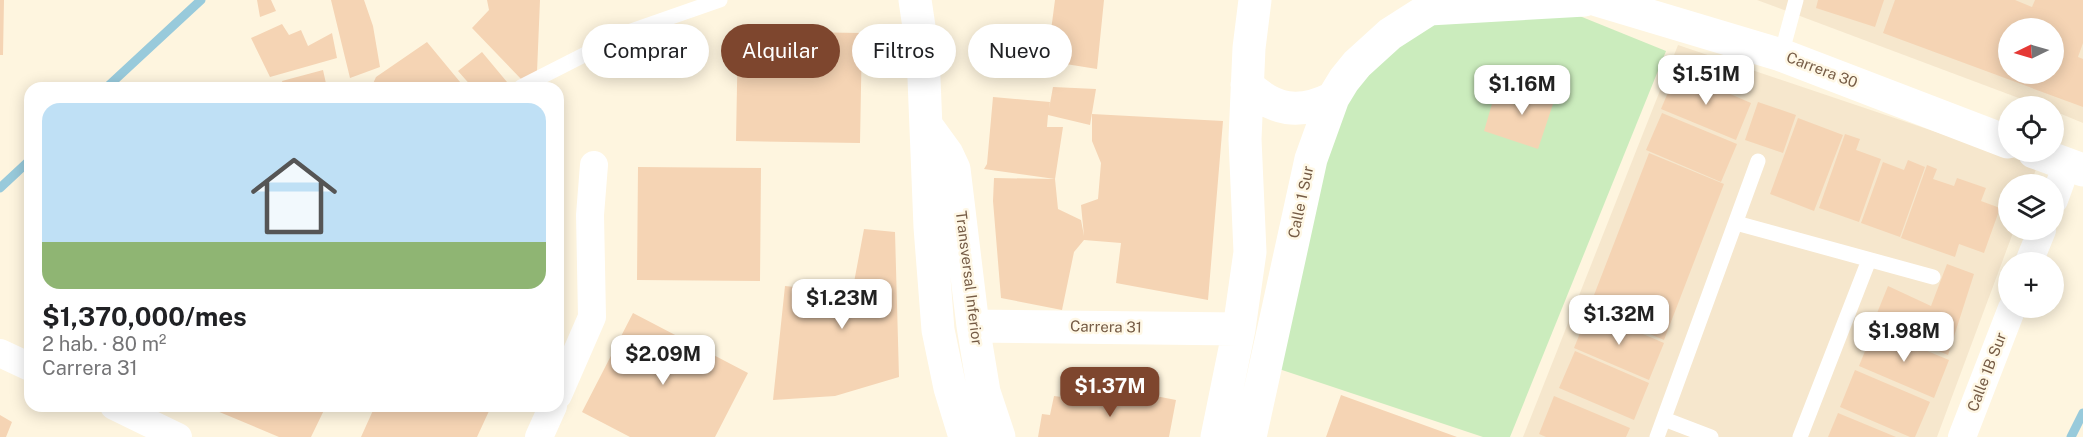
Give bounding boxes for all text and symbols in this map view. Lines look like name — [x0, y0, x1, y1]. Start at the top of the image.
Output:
north arrow — [1998, 18, 2064, 84]
map controls — [1998, 18, 2064, 318]
chip: Comprar — [582, 24, 709, 78]
chip: Alquilar — [721, 24, 840, 78]
chip: Filtros — [852, 24, 956, 78]
chip: Nuevo — [968, 24, 1072, 78]
street label: Carrera 30 — [1784, 48, 1860, 91]
pin: $1.51M — [1657, 55, 1755, 106]
text: $1.51M — [1672, 62, 1740, 86]
pin: $1.16M — [1473, 65, 1571, 116]
text: $1.16M — [1488, 72, 1556, 96]
button: locate — [1998, 96, 2064, 162]
icon: home — [240, 142, 348, 250]
street label: Calle 1 Sur — [1285, 164, 1316, 240]
button: layers — [1998, 174, 2064, 240]
street label: Transversal Inferior — [953, 210, 986, 346]
button: + — [1998, 252, 2064, 318]
pin: $1.23M — [793, 279, 891, 330]
text: $1.23M — [806, 286, 878, 310]
pin: $1.32M — [1570, 295, 1668, 346]
text: $1,370,000/mes — [42, 301, 247, 332]
text: $1.32M — [1583, 302, 1655, 326]
pin: $1.98M — [1855, 312, 1953, 363]
street label: Carrera 31 — [1070, 317, 1142, 336]
text: $1.98M — [1868, 319, 1940, 343]
street label: Calle 1B Sur — [1964, 330, 2009, 414]
text: 2 hab. · 80 m² — [42, 332, 166, 356]
pin: $2.09M — [614, 335, 712, 386]
text: $2.09M — [625, 342, 701, 366]
text: Carrera 31 — [42, 356, 138, 380]
pin: $1.37M — [1061, 367, 1159, 418]
text: $1.37M — [1074, 374, 1146, 398]

